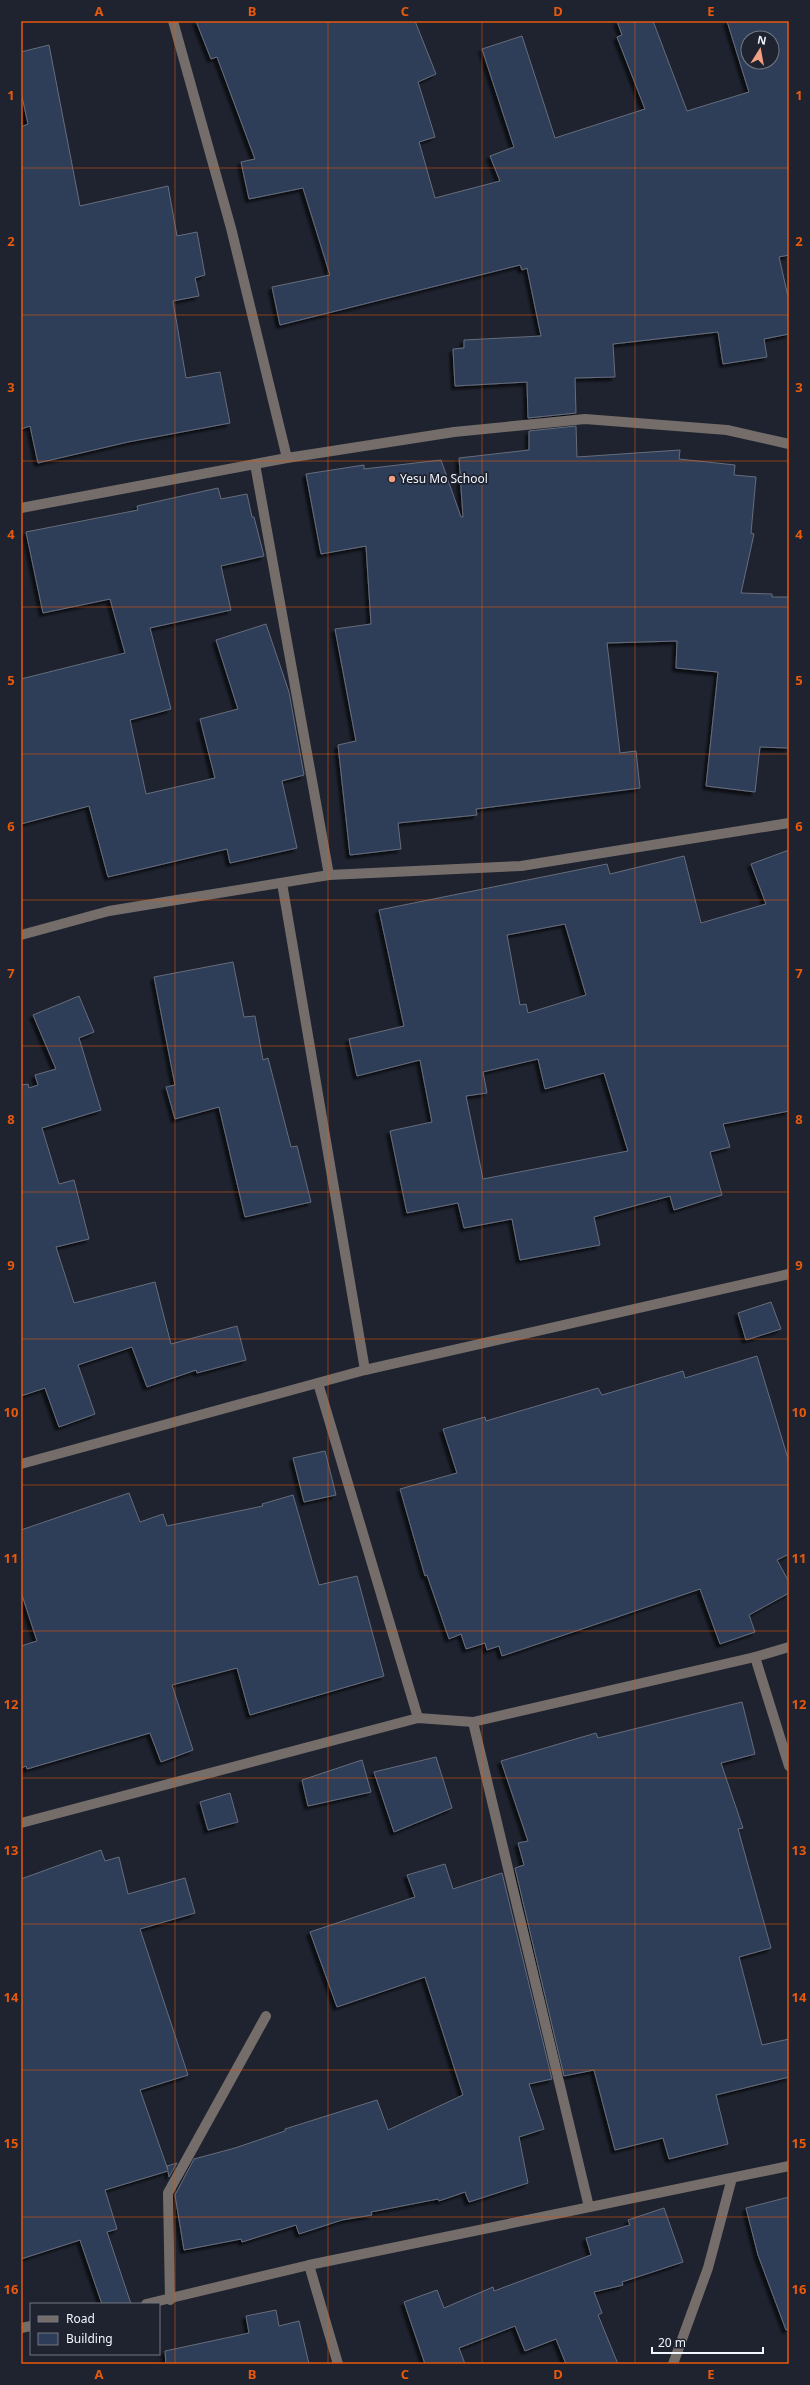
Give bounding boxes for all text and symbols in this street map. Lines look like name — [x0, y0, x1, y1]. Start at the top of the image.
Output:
text: A — [95, 2, 104, 20]
text: B — [248, 2, 256, 20]
text: C — [401, 2, 409, 20]
text: D — [553, 2, 563, 20]
text: E — [707, 2, 715, 20]
north arrow — [740, 30, 780, 70]
text: N — [756, 31, 768, 48]
text: 1 — [7, 86, 15, 104]
text: 1 — [795, 86, 803, 104]
text: 2 — [7, 232, 15, 250]
text: 2 — [795, 232, 803, 250]
text: 3 — [7, 378, 15, 396]
text: 3 — [795, 378, 803, 396]
place label: Yesu Mo School — [400, 470, 488, 487]
marker: Yesu Mo School — [387, 474, 397, 484]
text: 4 — [7, 525, 15, 543]
text: 4 — [795, 525, 803, 543]
text: 5 — [7, 671, 15, 689]
text: 5 — [795, 671, 803, 689]
text: 6 — [7, 817, 15, 835]
text: 6 — [795, 817, 803, 835]
text: 7 — [7, 964, 15, 982]
text: 7 — [795, 964, 803, 982]
text: 8 — [7, 1110, 15, 1128]
text: 8 — [795, 1110, 803, 1128]
text: 9 — [7, 1256, 15, 1274]
text: 9 — [795, 1256, 803, 1274]
text: 10 — [4, 1403, 18, 1421]
text: 10 — [792, 1403, 806, 1421]
text: 11 — [4, 1549, 18, 1567]
text: 11 — [792, 1549, 806, 1567]
text: 12 — [4, 1695, 18, 1713]
text: 12 — [792, 1695, 806, 1713]
text: 13 — [4, 1841, 18, 1859]
text: 13 — [792, 1841, 806, 1859]
text: 14 — [4, 1988, 19, 2006]
text: 14 — [792, 1988, 807, 2006]
text: 15 — [4, 2134, 18, 2152]
text: 15 — [792, 2134, 806, 2152]
text: 16 — [4, 2280, 18, 2298]
text: 16 — [792, 2280, 806, 2298]
legend — [30, 2303, 160, 2355]
text: Road — [66, 2310, 95, 2327]
scale bar — [652, 2329, 763, 2355]
text: Building — [66, 2330, 113, 2347]
text: 20 m — [658, 2334, 686, 2351]
text: A — [95, 2365, 104, 2383]
text: B — [248, 2365, 256, 2383]
text: C — [401, 2365, 409, 2383]
text: D — [553, 2365, 563, 2383]
text: E — [707, 2365, 715, 2383]

